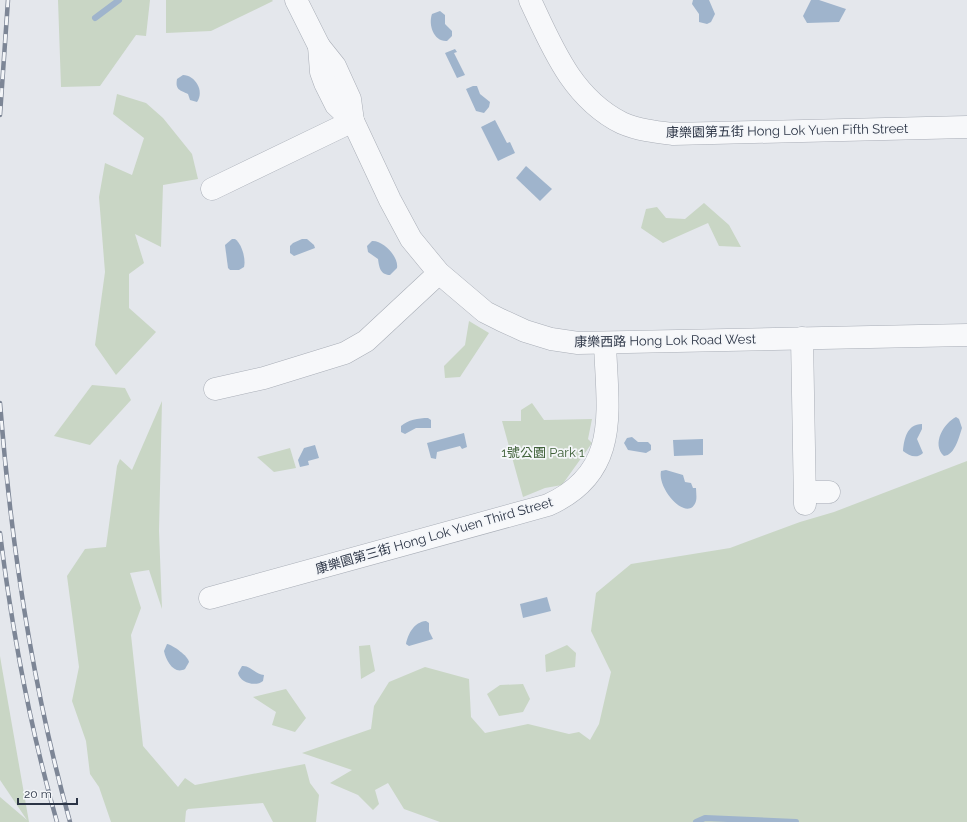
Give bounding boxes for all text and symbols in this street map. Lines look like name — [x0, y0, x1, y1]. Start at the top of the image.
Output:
street label: 康樂園第五街 Hong Lok Yuen Fifth Street — [666, 121, 909, 140]
street label: 康樂西路 Hong Lok Road West — [574, 331, 757, 350]
park label: 1號公園 Park 1 — [501, 445, 585, 460]
street label: 康樂園第三街 Hong Lok Yuen Third Street — [314, 494, 555, 577]
scale bar — [18, 780, 77, 806]
text: 20 m — [24, 787, 52, 801]

